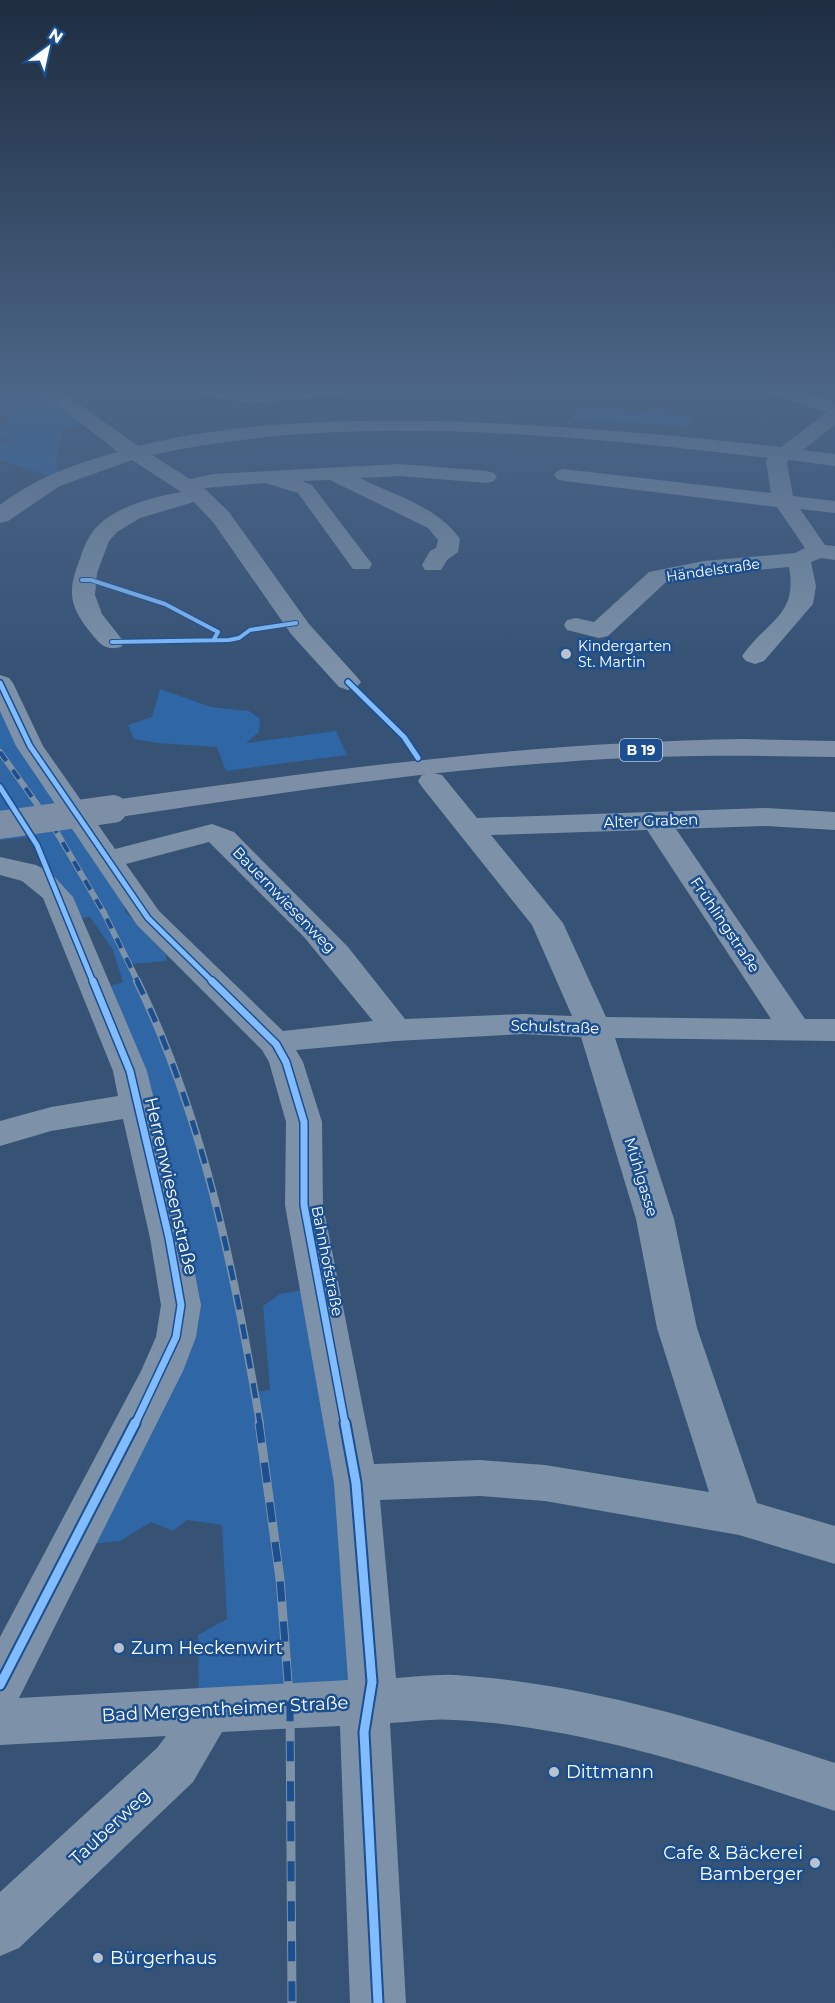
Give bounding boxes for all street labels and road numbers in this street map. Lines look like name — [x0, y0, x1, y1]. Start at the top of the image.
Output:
street label: Händelstraße — [665, 555, 761, 585]
road number: B 19 — [620, 739, 662, 761]
street label: Alter Graben — [603, 809, 699, 832]
street label: Bauernwiesenweg — [229, 843, 340, 957]
street label: Frühlingstraße — [687, 873, 764, 976]
street label: Schulstraße — [510, 1015, 600, 1038]
street label: Herrenwiesenstraße — [140, 1095, 202, 1277]
street label: Mühlgasse — [620, 1135, 662, 1219]
street label: Bahnhofstraße — [307, 1204, 347, 1318]
street label: Bad Mergentheimer Straße — [101, 1692, 349, 1726]
street label: Tauberweg — [65, 1784, 155, 1870]

